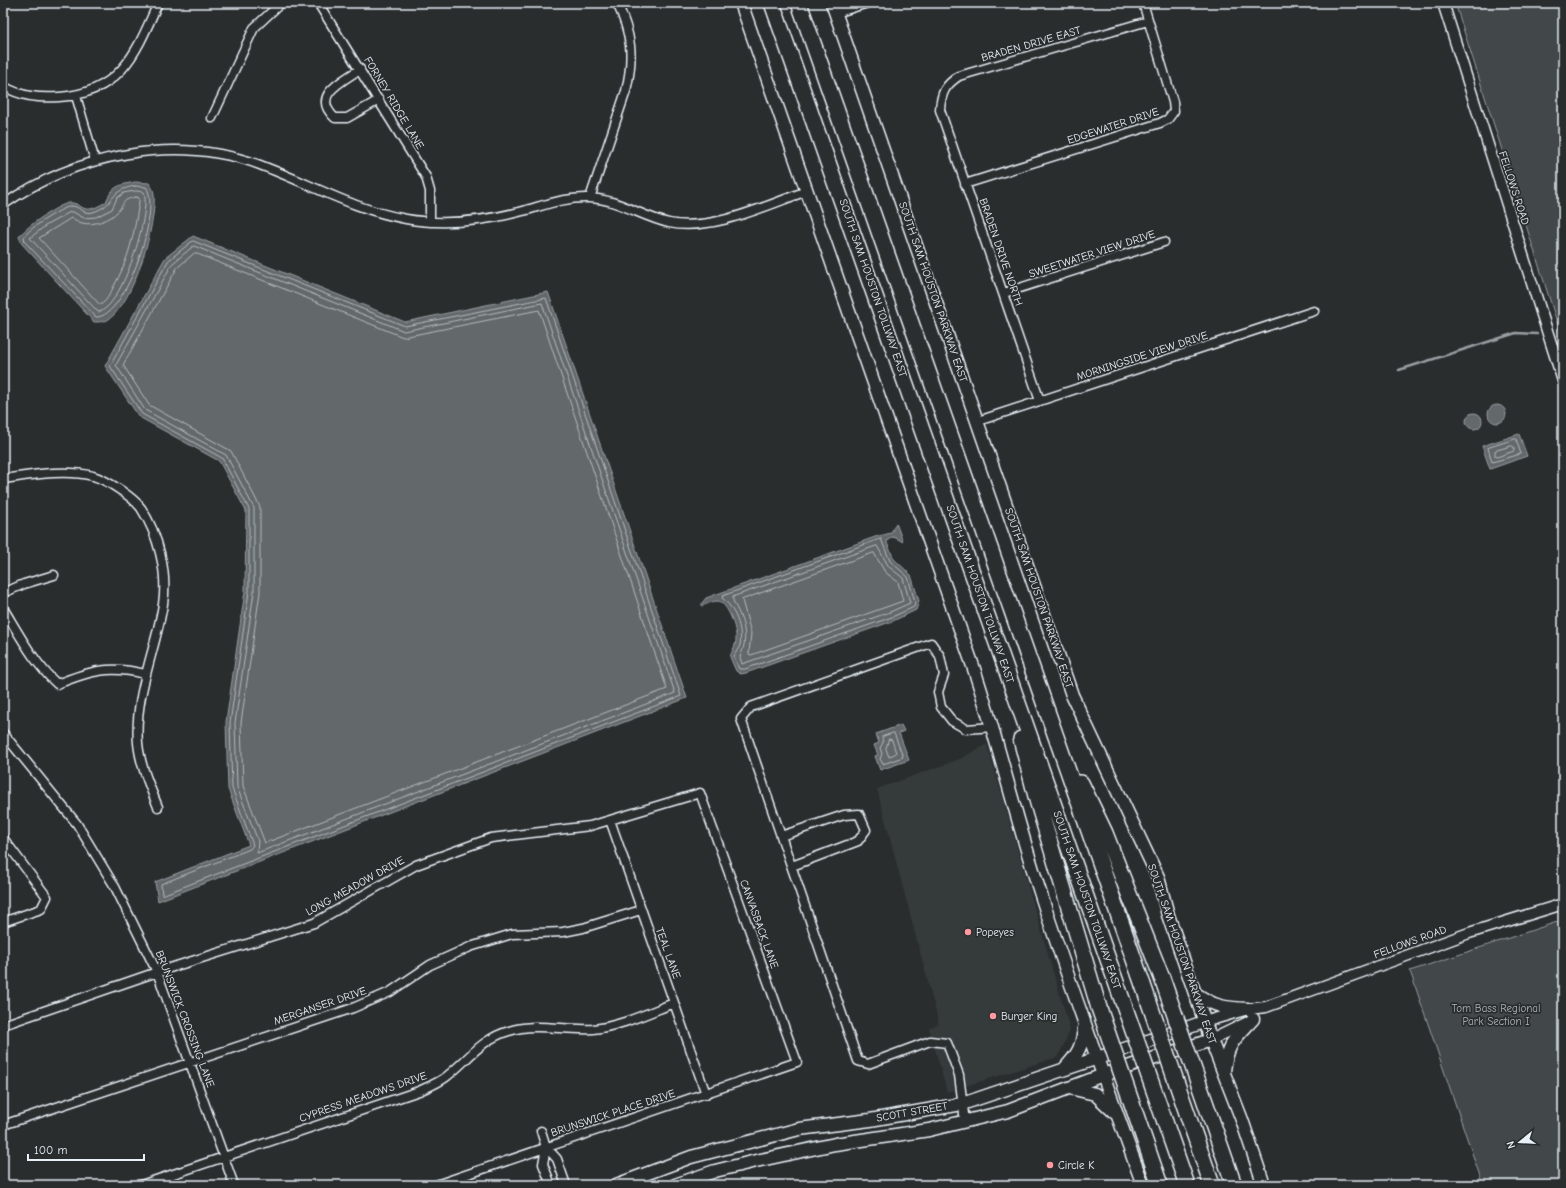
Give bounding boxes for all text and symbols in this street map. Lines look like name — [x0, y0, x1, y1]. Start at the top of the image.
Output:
street label: BRADEN DRIVE EAST — [980, 23, 1083, 64]
street label: FORNEY RIDGE LANE — [361, 54, 427, 152]
street label: EDGEWATER DRIVE — [1066, 105, 1161, 147]
street label: FELLOWS ROAD — [1496, 150, 1532, 227]
street label: SOUTH SAM HOUSTON TOLLWAY EAST — [836, 197, 910, 379]
street label: BRADEN DRIVE NORTH — [976, 197, 1026, 307]
street label: SOUTH SAM HOUSTON PARKWAY EAST — [896, 200, 970, 384]
street label: SWEETWATER VIEW DRIVE — [1027, 227, 1157, 281]
street label: MORNINGSIDE VIEW DRIVE — [1075, 328, 1210, 383]
street label: SOUTH SAM HOUSTON TOLLWAY EAST — [943, 503, 1017, 685]
street label: SOUTH SAM HOUSTON PARKWAY EAST — [1002, 506, 1076, 690]
street label: SOUTH SAM HOUSTON TOLLWAY EAST — [1050, 809, 1124, 991]
street label: LONG MEADOW DRIVE — [304, 853, 407, 918]
street label: SOUTH SAM HOUSTON PARKWAY EAST — [1145, 862, 1219, 1046]
street label: CANVASBACK LANE — [737, 878, 781, 971]
street label: FELLOWS ROAD — [1372, 923, 1448, 961]
street label: TEAL LANE — [653, 926, 683, 981]
place label: Popeyes — [976, 926, 1014, 939]
marker: Popeyes — [963, 927, 973, 937]
street label: BRUNSWICK CROSSING LANE — [153, 949, 217, 1090]
street label: MERGANSER DRIVE — [272, 984, 368, 1028]
park label: Tom Bass Regional Park Section I — [1452, 1002, 1540, 1028]
place label: Burger King — [1001, 1010, 1057, 1023]
marker: Burger King — [988, 1011, 998, 1021]
street label: CYPRESS MEADOWS DRIVE — [298, 1069, 429, 1125]
street label: BRUNSWICK PLACE DRIVE — [549, 1087, 677, 1139]
street label: SCOTT STREET — [875, 1099, 949, 1125]
north arrow — [1500, 1122, 1540, 1162]
scale bar — [28, 1136, 144, 1162]
text: N — [1504, 1140, 1518, 1150]
text: 100 m — [34, 1143, 67, 1157]
place label: Circle K — [1058, 1159, 1094, 1172]
marker: Circle K — [1045, 1160, 1055, 1170]

